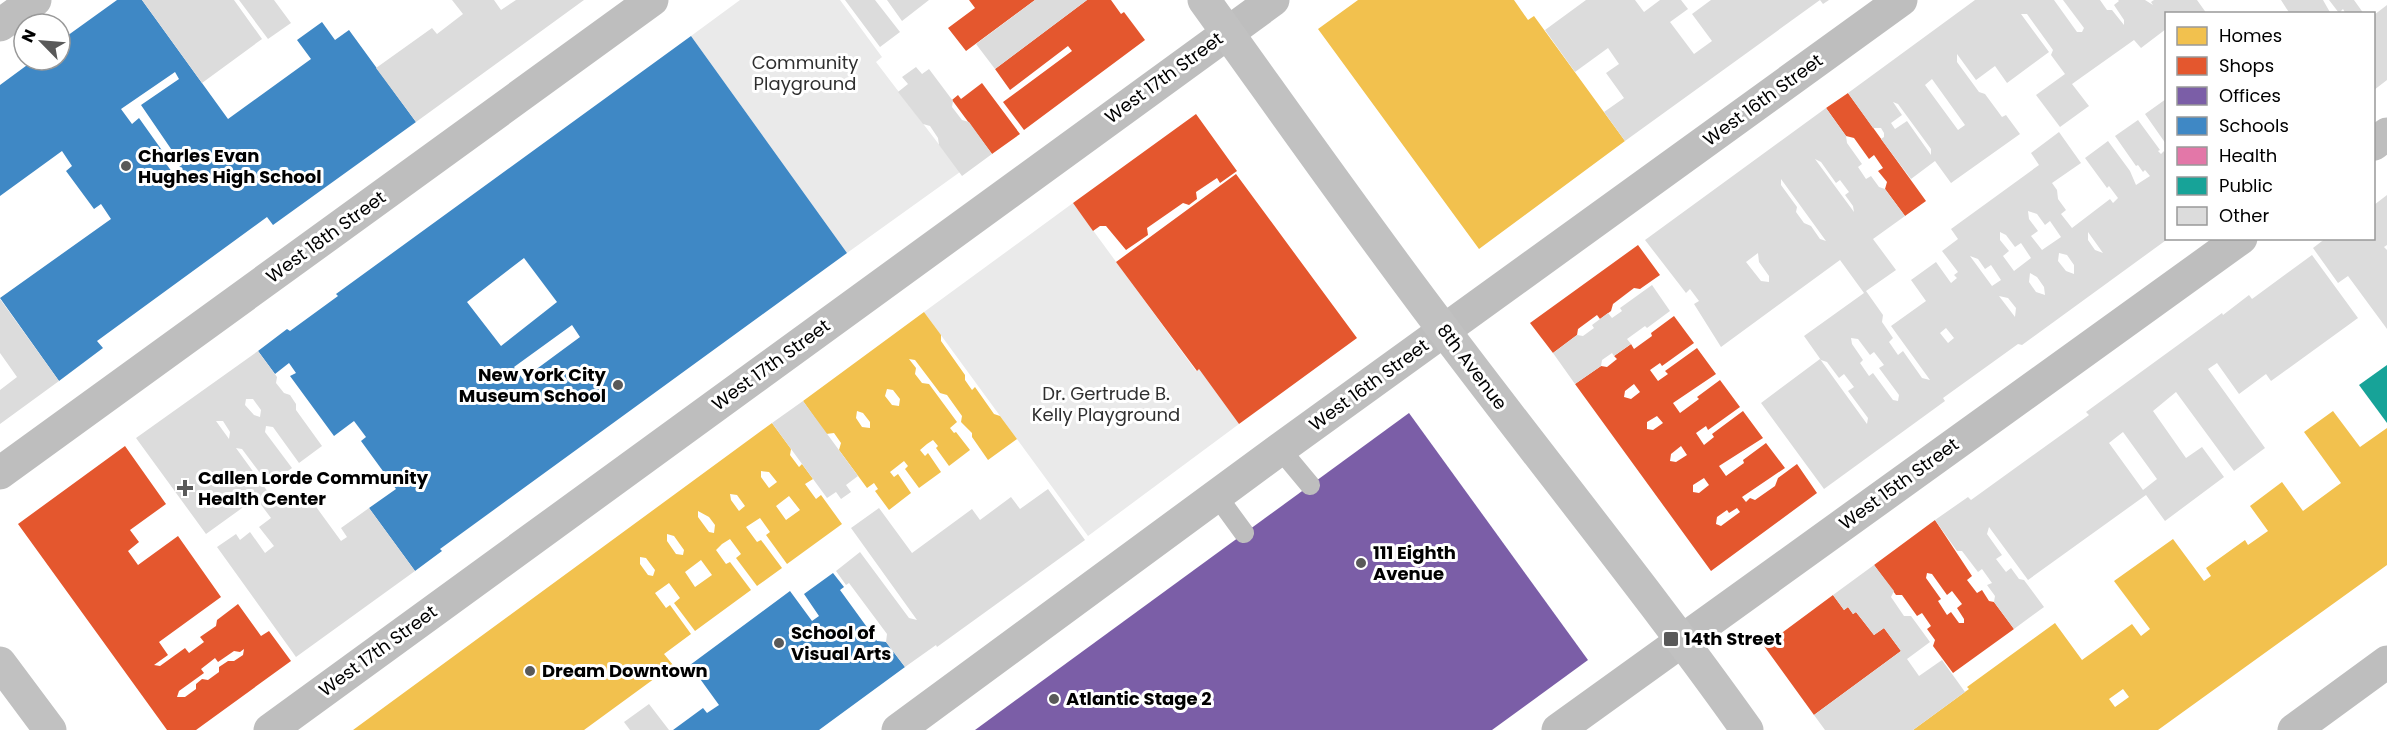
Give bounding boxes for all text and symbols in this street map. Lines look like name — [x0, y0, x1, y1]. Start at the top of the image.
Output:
north arrow — [12, 12, 72, 72]
legend — [2165, 12, 2375, 240]
text: Homes — [2219, 23, 2282, 48]
text: N — [16, 26, 42, 46]
street label: West 17th Street — [1099, 26, 1228, 129]
street label: West 16th Street — [1698, 48, 1828, 152]
park label: Community Playground — [752, 50, 858, 96]
text: Shops — [2219, 53, 2274, 78]
text: Offices — [2219, 83, 2281, 108]
text: Schools — [2219, 113, 2289, 138]
place label: Charles Evan Hughes High School — [138, 143, 322, 189]
text: Health — [2219, 143, 2277, 168]
marker: Charles Evan Hughes High School — [119, 159, 133, 173]
text: Public — [2219, 173, 2273, 198]
street label: West 18th Street — [261, 185, 391, 288]
text: Other — [2219, 203, 2269, 228]
street label: West 17th Street — [706, 313, 835, 416]
street label: 8th Avenue — [1432, 319, 1513, 415]
street label: West 16th Street — [1304, 333, 1434, 437]
place label: New York City Museum School — [459, 362, 607, 408]
marker: New York City Museum School — [611, 378, 625, 392]
park label: Dr. Gertrude B. Kelly Playground — [1032, 381, 1180, 427]
street label: West 15th Street — [1834, 432, 1964, 535]
place label: Callen Lorde Community Health Center — [198, 465, 429, 511]
marker: Callen Lorde Community Health Center — [176, 479, 194, 497]
place label: 111 Eighth Avenue — [1373, 540, 1456, 586]
marker: 111 Eighth Avenue — [1354, 556, 1368, 570]
street label: West 17th Street — [313, 599, 442, 702]
place label: School of Visual Arts — [791, 620, 891, 666]
place label: 14th Street — [1684, 626, 1782, 651]
marker: 14th Street — [1662, 630, 1680, 648]
marker: School of Visual Arts — [772, 636, 786, 650]
place label: Dream Downtown — [542, 658, 708, 683]
marker: Dream Downtown — [523, 664, 537, 678]
place label: Atlantic Stage 2 — [1066, 686, 1212, 711]
marker: Atlantic Stage 2 — [1047, 692, 1061, 706]

